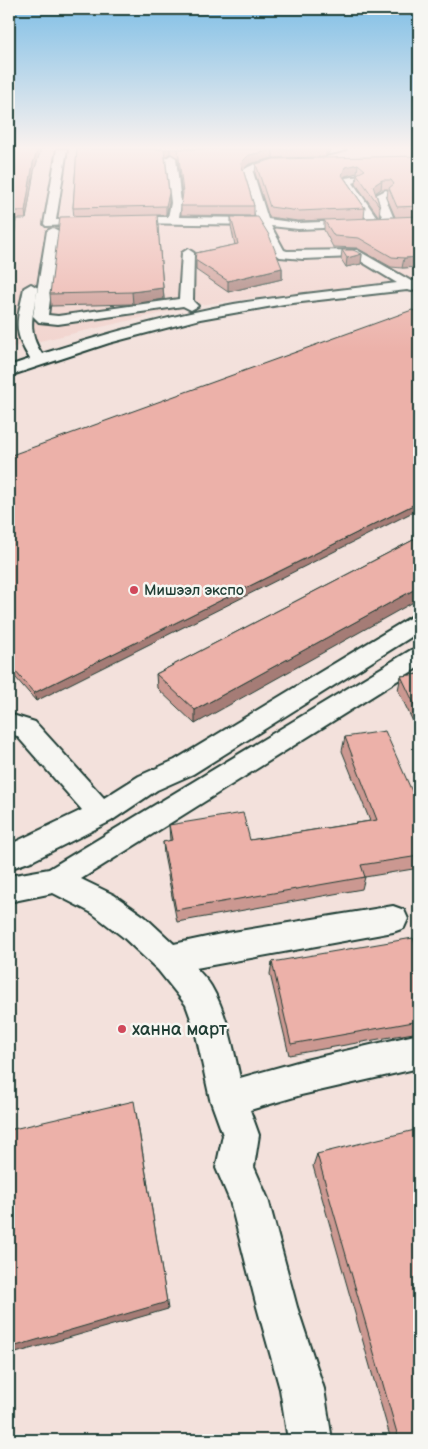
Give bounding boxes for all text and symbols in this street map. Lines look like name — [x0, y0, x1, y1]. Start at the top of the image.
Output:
place label: Мишээл экспо — [144, 581, 244, 600]
marker: Мишээл экспо — [128, 584, 140, 596]
place label: ханна март — [132, 1019, 228, 1040]
marker: ханна март — [116, 1023, 128, 1035]

